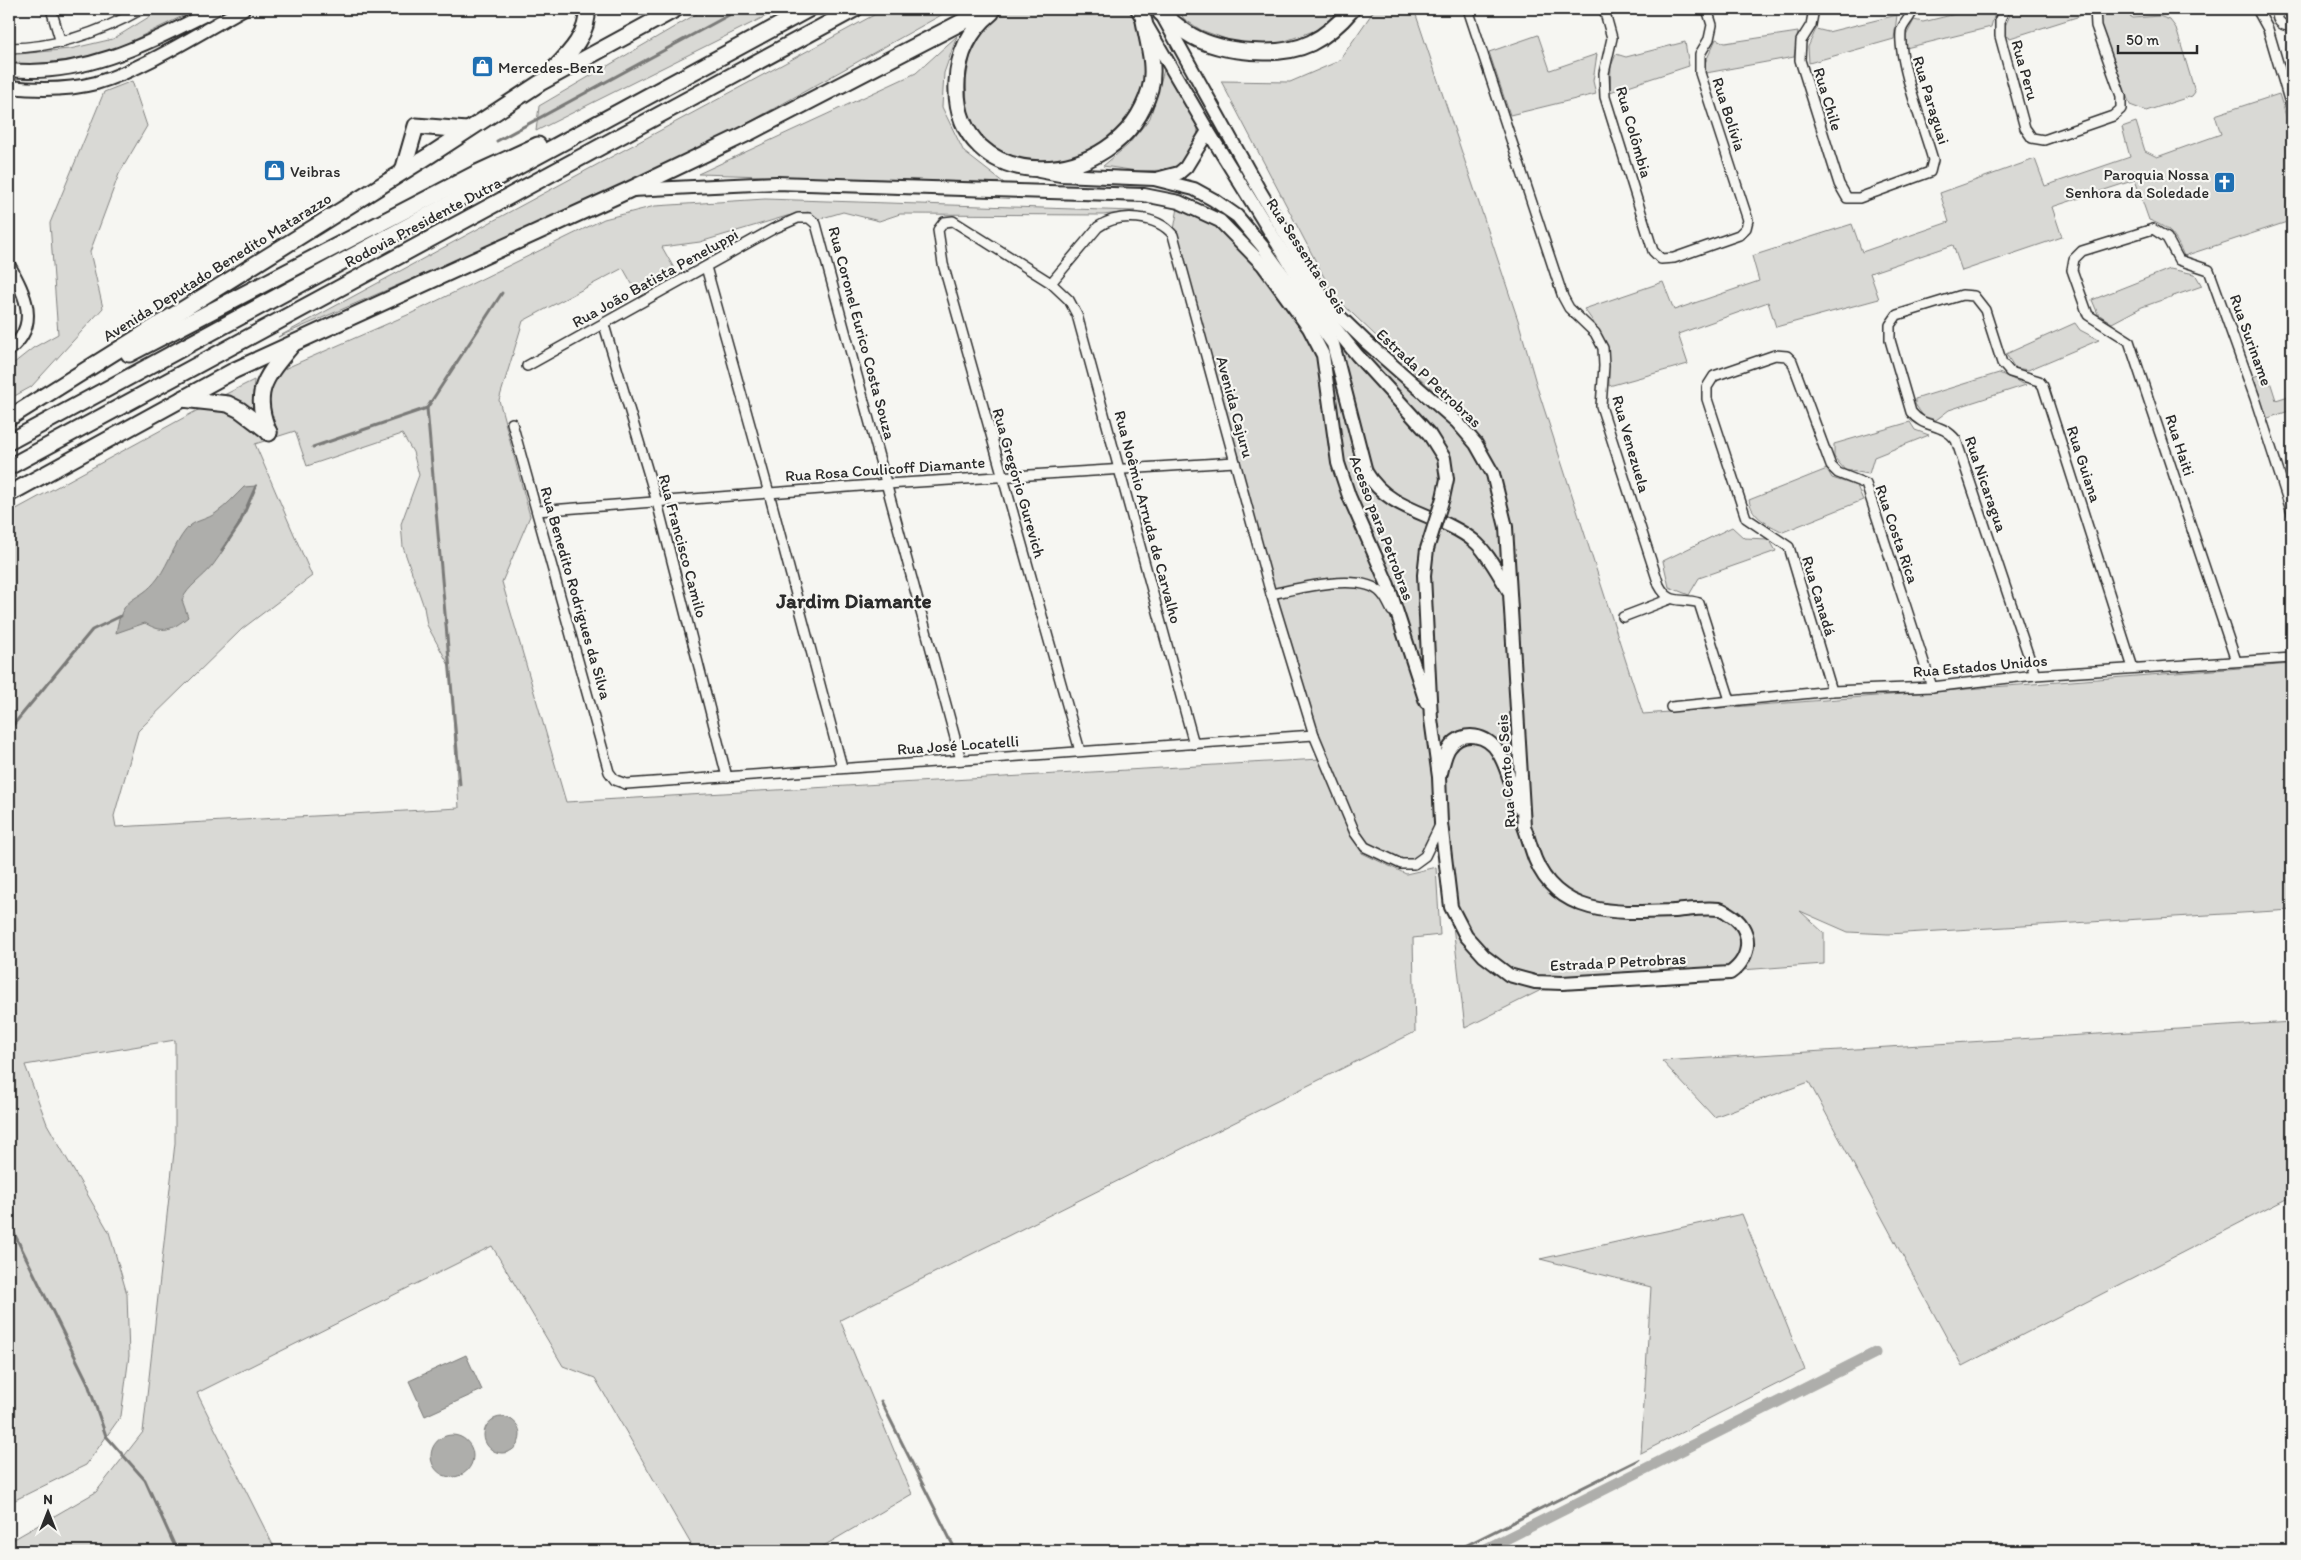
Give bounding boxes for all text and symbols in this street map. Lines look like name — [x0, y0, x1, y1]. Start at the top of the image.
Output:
scale bar — [2118, 22, 2197, 54]
text: 50 m — [2126, 31, 2159, 49]
street label: Rua Peru — [2007, 38, 2043, 103]
street label: Rua Paraguai — [1909, 54, 1953, 146]
shop icon: Mercedes-Benz — [470, 55, 494, 79]
place label: Mercedes-Benz — [498, 58, 604, 77]
street label: Rua Chile — [1809, 65, 1847, 133]
street label: Rua Bolívia — [1708, 75, 1750, 153]
street label: Rua Colômbia — [1612, 84, 1656, 180]
shop icon: Veibras — [262, 159, 286, 183]
place label: Veibras — [290, 162, 340, 181]
place label: Paroquia Nossa Senhora da Soledade — [2065, 165, 2210, 202]
church icon: Paroquia Nossa Senhora da Soledade — [2213, 171, 2237, 195]
street label: Rodovia Presidente Dutra — [341, 172, 505, 271]
street label: Avenida Deputado Benedito Matarazzo — [99, 189, 335, 345]
street label: Rua Sessenta e Seis — [1262, 195, 1352, 317]
street label: Rua João Batista Peneluppi — [569, 224, 741, 332]
street label: Rua Coronel Eurico Costa Souza — [824, 224, 900, 442]
street label: Rua Suriname — [2226, 292, 2276, 389]
street label: Estrada P Petrobras — [1373, 325, 1485, 431]
street label: Avenida Cajuru — [1212, 354, 1258, 460]
street label: Rua Venezuela — [1608, 393, 1654, 496]
street label: Rua Gregório Gurevich — [988, 406, 1050, 561]
street label: Rua Noêmio Arruda de Carvalho — [1110, 408, 1186, 626]
street label: Rua Haiti — [2161, 412, 2199, 478]
street label: Rua Guiana — [2063, 423, 2105, 505]
street label: Rua Nicaragua — [1961, 434, 2011, 535]
street label: Rua Rosa Coulicoff Diamante — [784, 453, 986, 485]
street label: Acesso para Petrobras — [1346, 453, 1418, 603]
street label: Rua Francisco Camilo — [655, 472, 711, 620]
street label: Rua Costa Rica — [1871, 482, 1923, 587]
street label: Rua Benedito Rodrigues da Silva — [537, 484, 616, 702]
street label: Rua Canadá — [1798, 554, 1840, 639]
district label: Jardim Diamante — [775, 588, 932, 613]
street label: Rua Estados Unidos — [1912, 651, 2048, 681]
street label: Rua Cento e Seis — [1493, 714, 1519, 828]
street label: Rua José Locatelli — [896, 731, 1020, 759]
street label: Estrada P Petrobras — [1549, 949, 1687, 975]
north arrow — [22, 1488, 72, 1538]
text: N — [43, 1491, 53, 1508]

